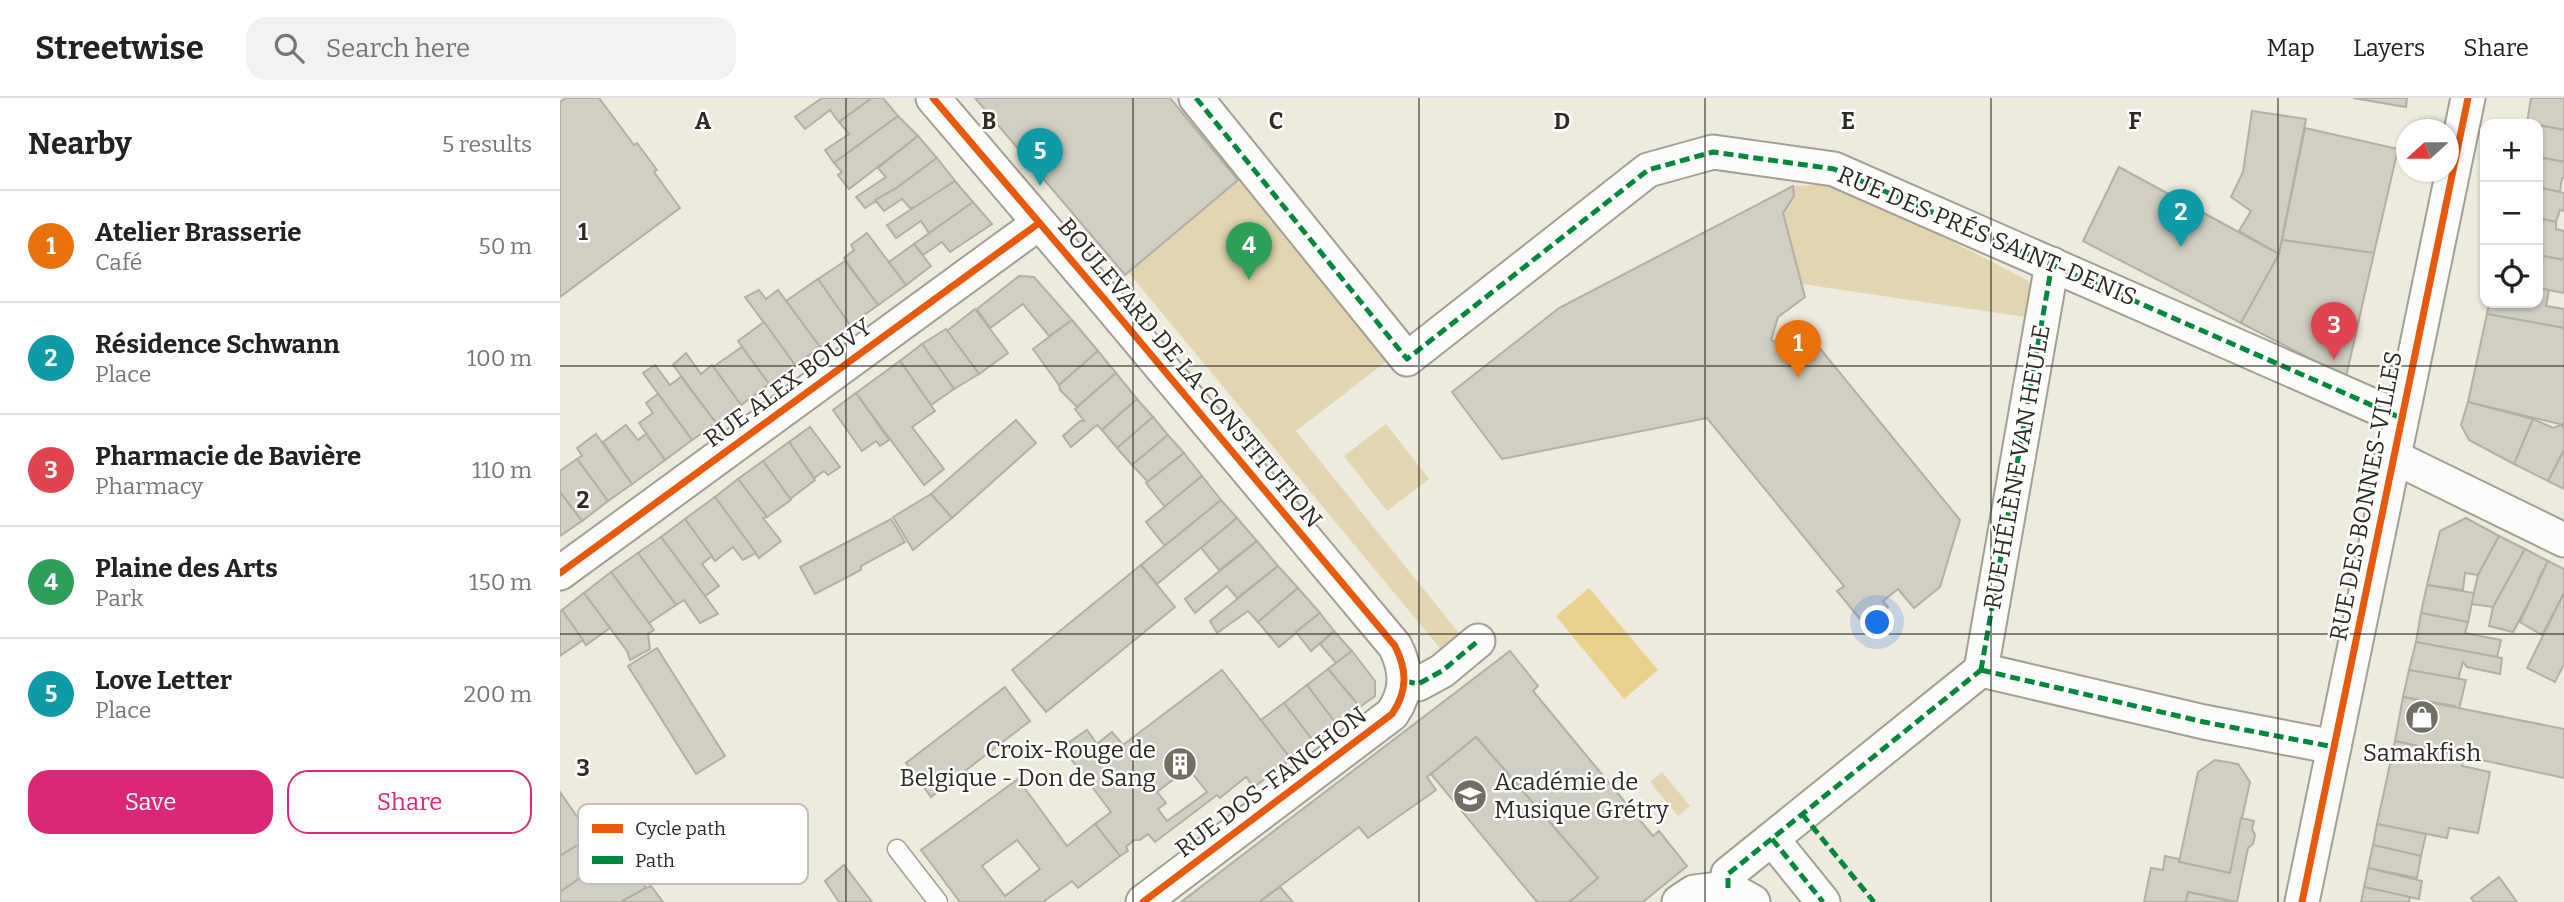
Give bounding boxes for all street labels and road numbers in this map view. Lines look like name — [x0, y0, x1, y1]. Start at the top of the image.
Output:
street label: RUE DES PRÉS SAINT-DENIS — [1833, 159, 2141, 312]
street label: BOULEVARD DE LA CONSTITUTION — [1052, 213, 1328, 533]
street label: RUE ALEX BOUVY — [699, 312, 878, 453]
street label: RUE HÉLÈNE VAN HEULE — [1977, 322, 2056, 611]
street label: RUE DES BONNES-VILLES — [2324, 349, 2408, 643]
street label: RUE DOS-FANCHON — [1170, 701, 1372, 863]

